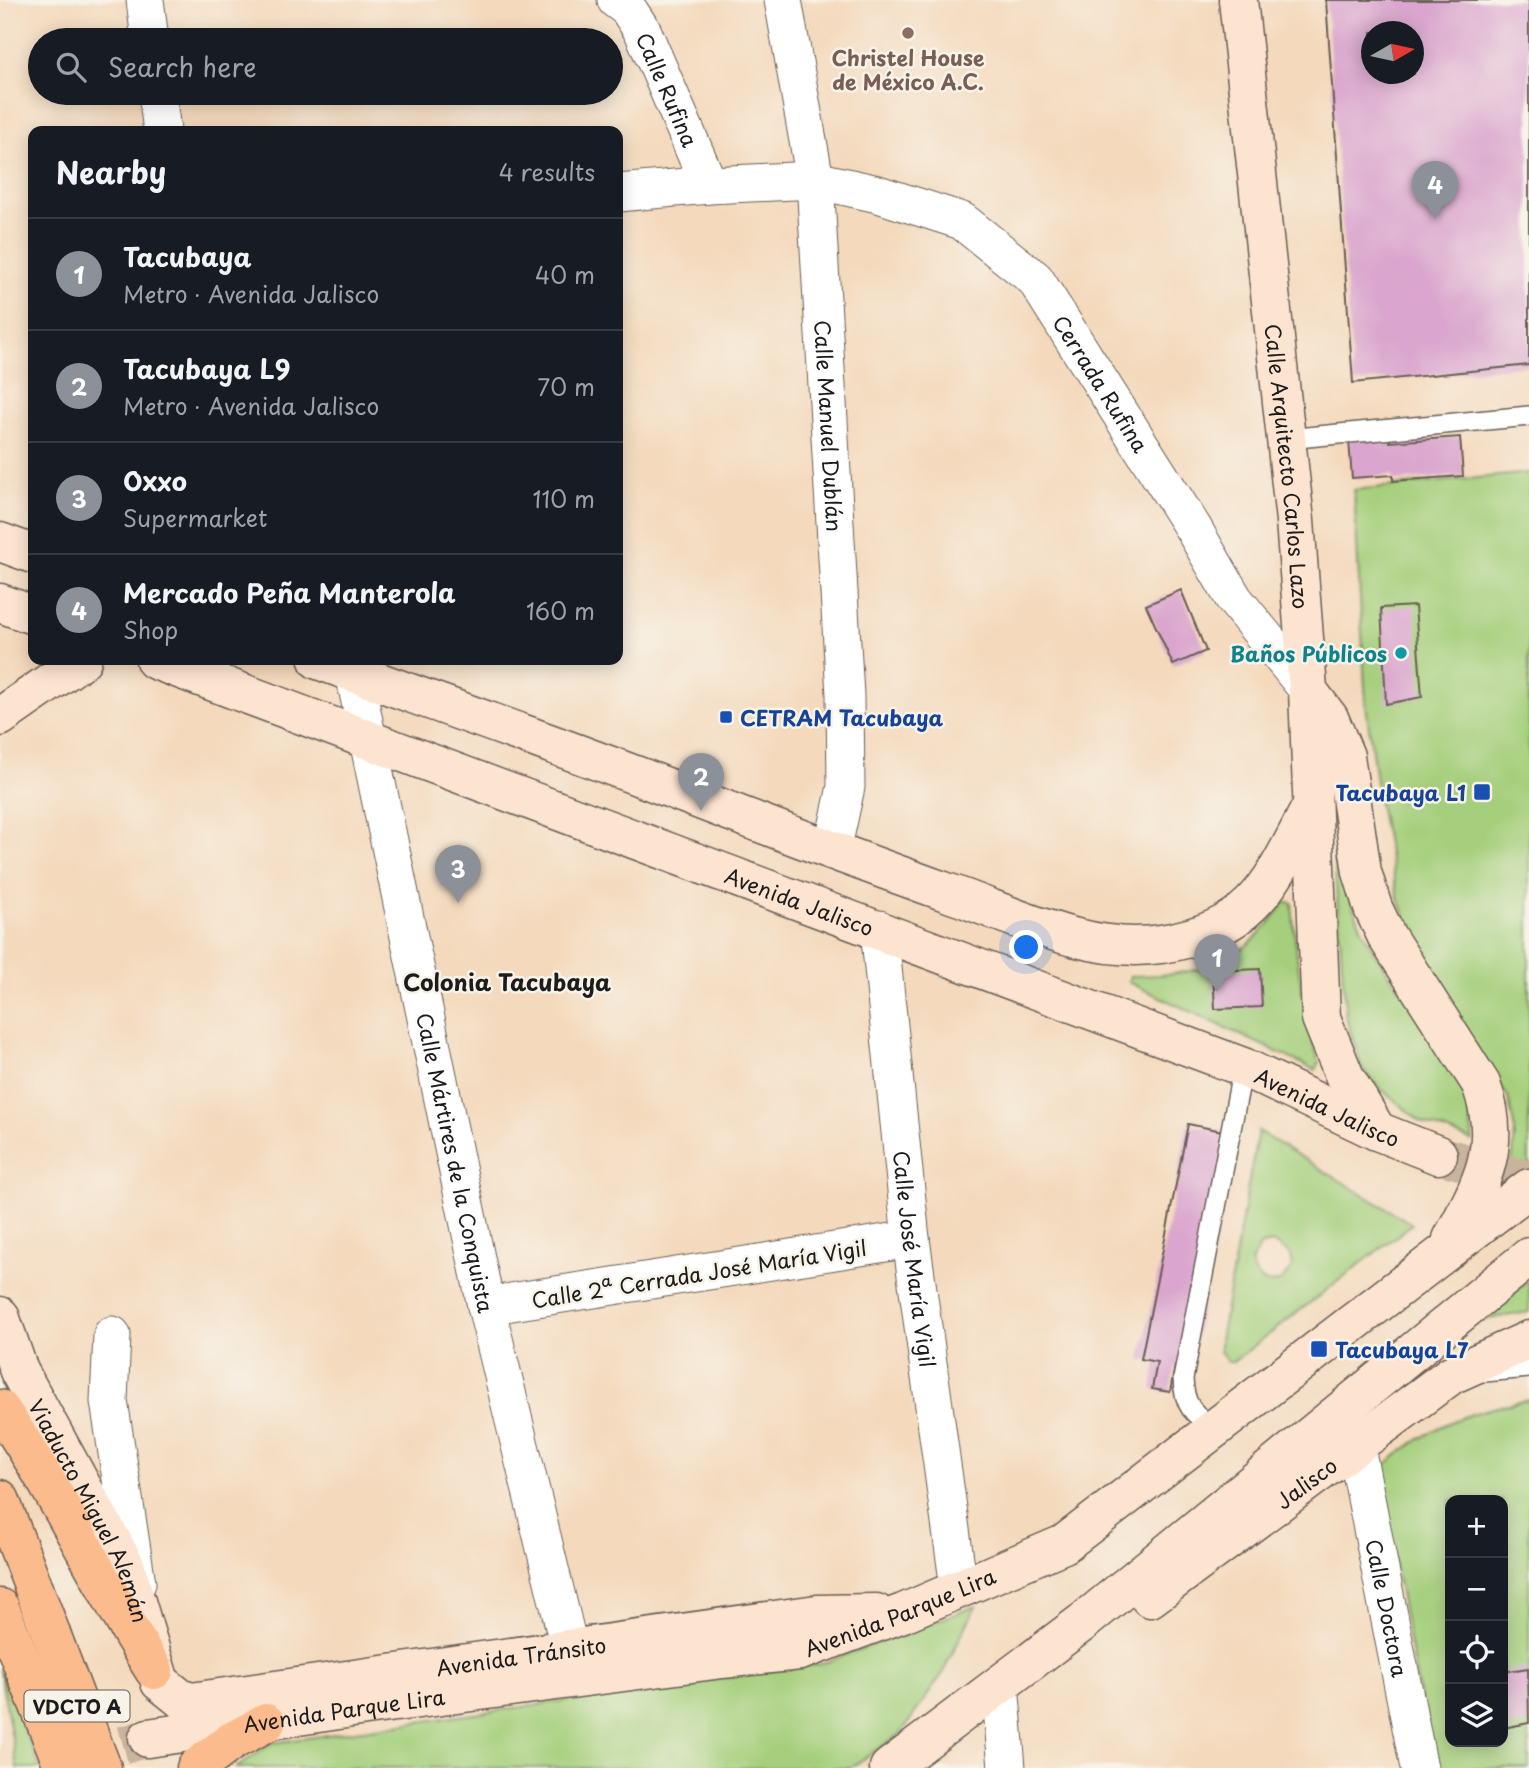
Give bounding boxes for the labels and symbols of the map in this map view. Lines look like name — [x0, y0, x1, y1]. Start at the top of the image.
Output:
north arrow — [1361, 21, 1424, 84]
marker: Christel House de México A.C. — [900, 25, 916, 41]
street label: Calle Rufina — [629, 27, 707, 152]
place label: Christel House de México A.C. — [832, 41, 984, 97]
pin: 4 — [1412, 161, 1458, 219]
street label: Cerrada Rufina — [1046, 308, 1157, 458]
street label: Calle Manuel Dublán — [807, 319, 851, 533]
street label: Calle Arquitecto Carlos Lazo — [1258, 322, 1318, 610]
place label: Baños Públicos — [1230, 637, 1387, 669]
marker: Baños Públicos — [1393, 645, 1409, 661]
place label: CETRAM Tacubaya — [740, 701, 943, 733]
marker: CETRAM Tacubaya — [718, 709, 734, 725]
pin: 2 — [678, 753, 724, 811]
place label: Tacubaya L1 — [1336, 776, 1466, 808]
marker: Tacubaya L1 — [1472, 782, 1492, 802]
pin: 3 — [435, 845, 481, 903]
street label: Avenida Jalisco — [720, 859, 878, 943]
your location — [1009, 930, 1043, 964]
pin: 1 — [1194, 934, 1240, 992]
district label: Colonia Tacubaya — [403, 964, 611, 999]
street label: Calle Mártires de la Conquista — [409, 1010, 503, 1315]
street label: Avenida Jalisco — [1250, 1059, 1404, 1154]
street label: Calle José María Vigil — [886, 1149, 945, 1370]
street label: Calle 2ª Cerrada José María Vigil — [529, 1231, 869, 1315]
place label: Tacubaya L7 — [1335, 1333, 1468, 1365]
marker: Tacubaya L7 — [1309, 1339, 1329, 1359]
street label: Viaducto Miguel Alemán — [21, 1393, 157, 1626]
street label: Jalisco — [1268, 1449, 1343, 1516]
street label: Calle Doctora — [1358, 1536, 1417, 1680]
street label: Avenida Parque Lira — [800, 1559, 1001, 1664]
street label: Avenida Tránsito — [434, 1628, 608, 1683]
street label: Avenida Parque Lira — [241, 1680, 447, 1740]
road number: VDCTO A — [24, 1690, 130, 1722]

